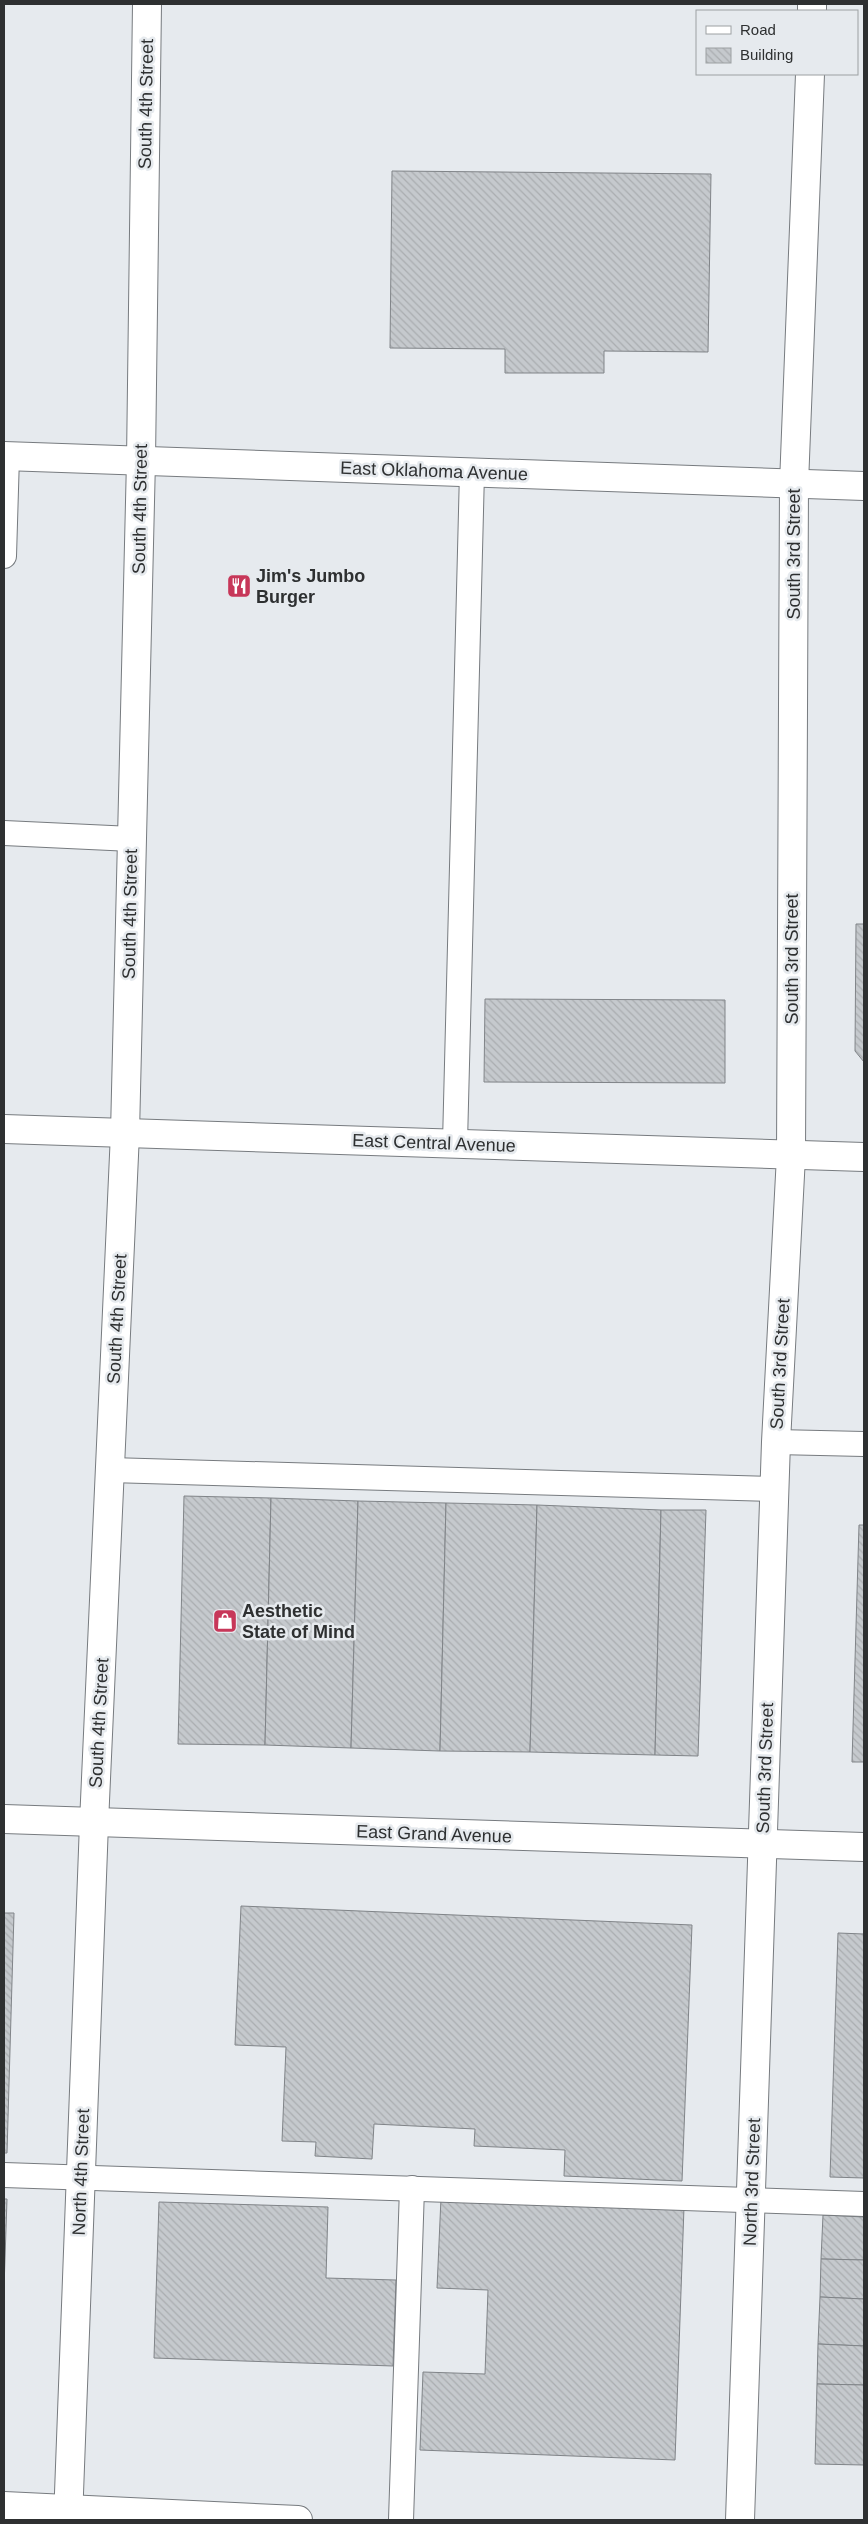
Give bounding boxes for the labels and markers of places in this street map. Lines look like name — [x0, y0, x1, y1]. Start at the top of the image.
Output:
place label: Jim's Jumbo Burger — [256, 566, 365, 607]
restaurant icon: Jim's Jumbo Burger — [226, 573, 252, 599]
place label: Aesthetic State of Mind — [242, 1601, 355, 1642]
shop icon: Aesthetic State of Mind — [212, 1608, 238, 1634]

